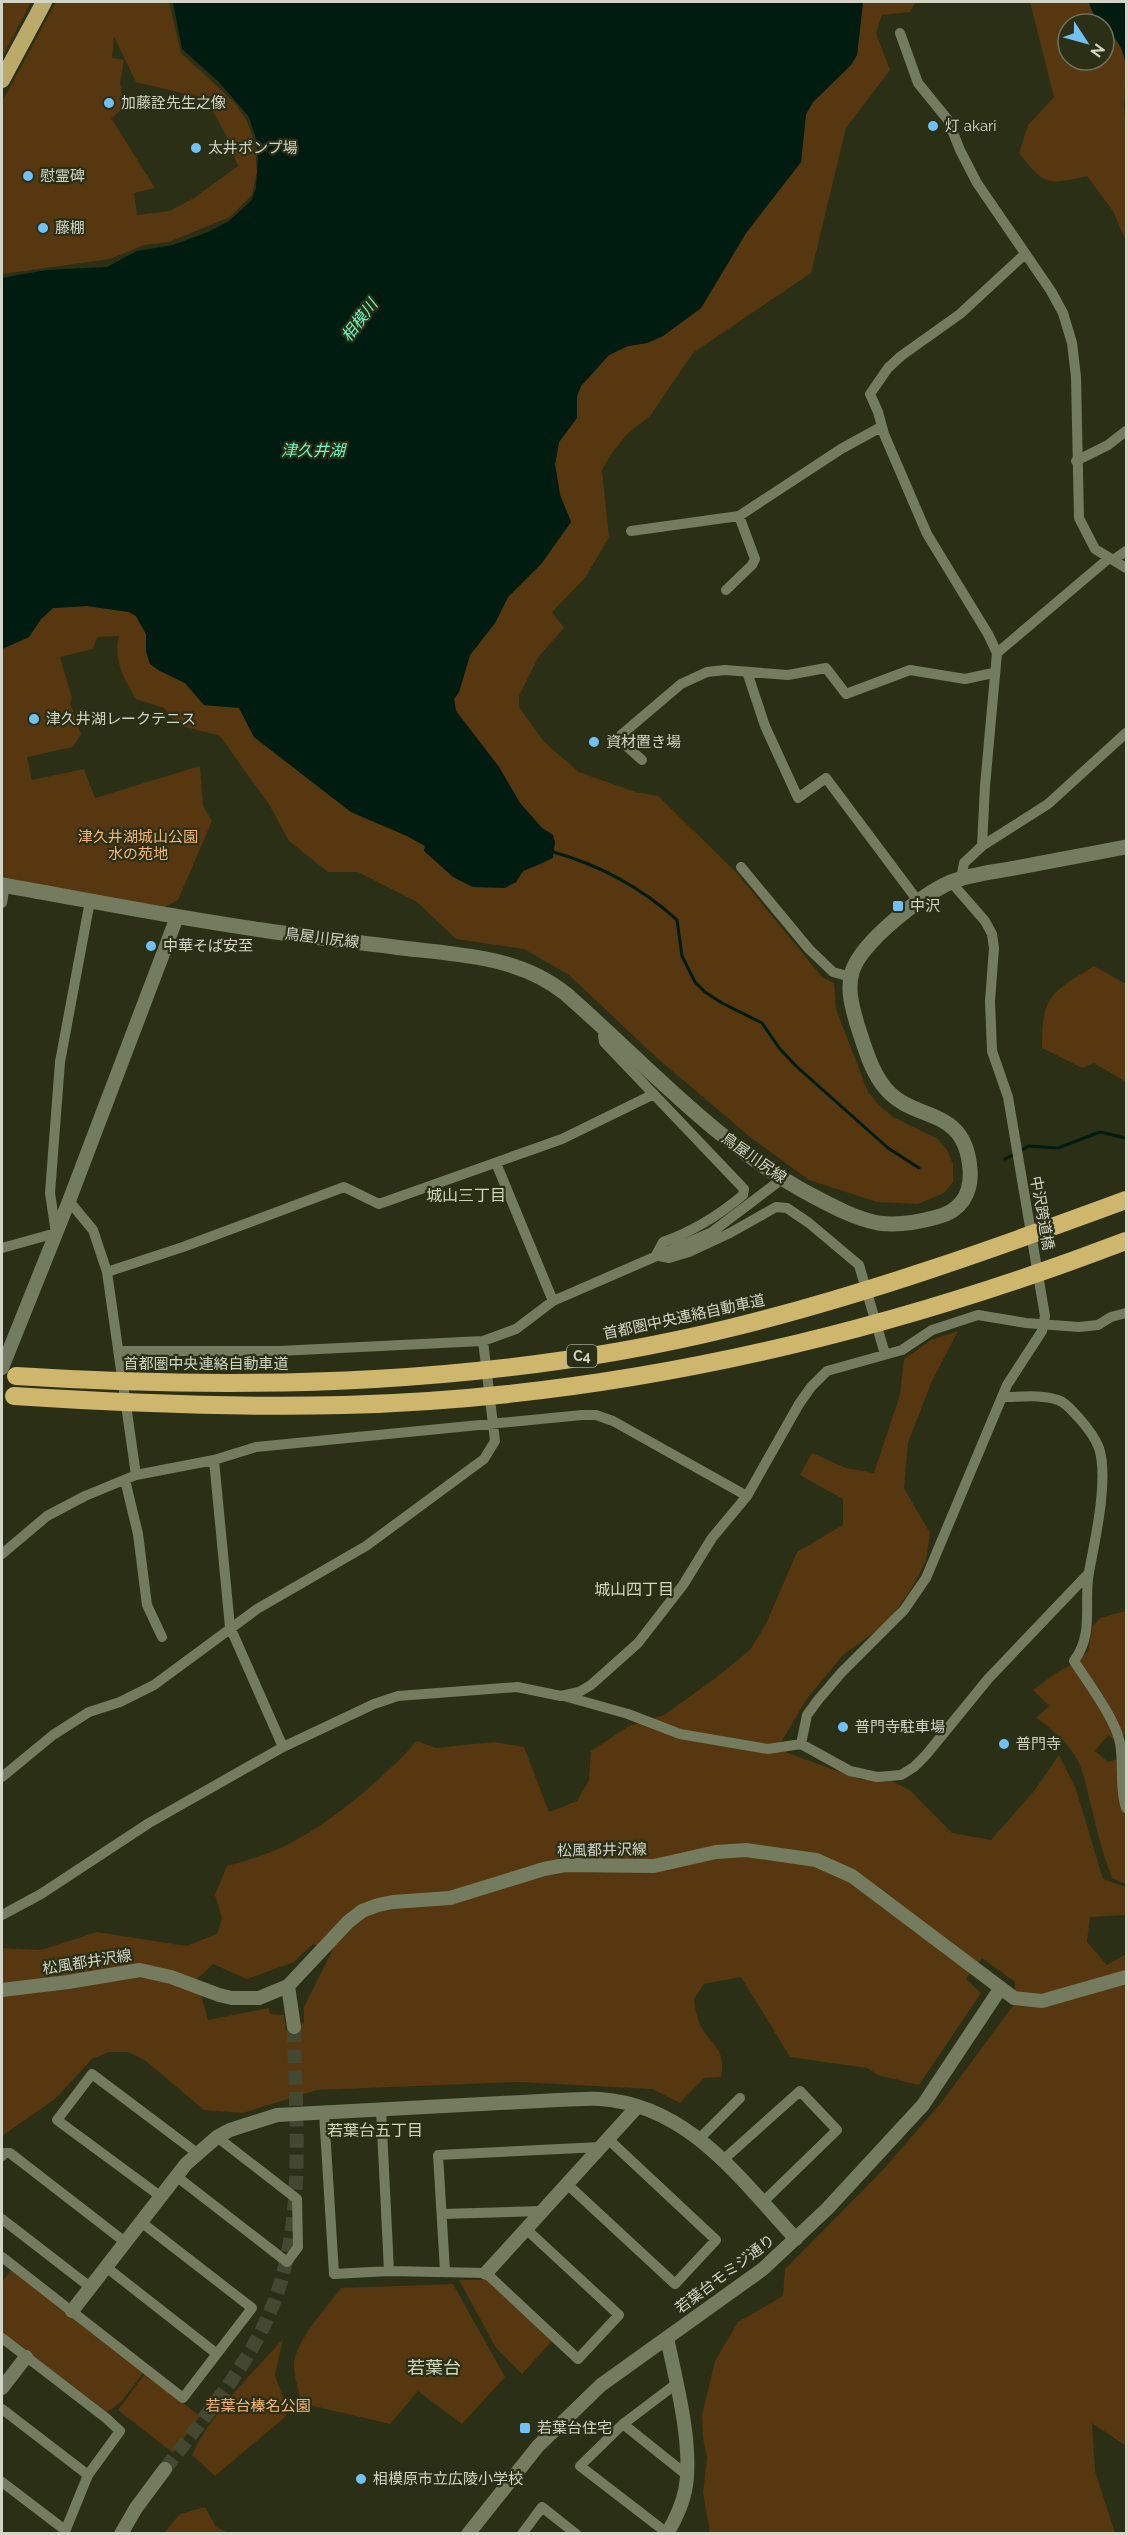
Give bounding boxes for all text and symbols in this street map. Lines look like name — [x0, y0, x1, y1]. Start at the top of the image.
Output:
north arrow — [1056, 12, 1116, 72]
text: N — [1086, 40, 1109, 61]
place label: 加藤詮先生之像 — [121, 94, 226, 112]
marker: 加藤詮先生之像 — [102, 96, 116, 110]
place label: 灯 akari — [945, 117, 997, 135]
marker: 灯 akari — [926, 119, 940, 133]
place label: 太井ポンプ場 — [208, 139, 298, 157]
marker: 太井ポンプ場 — [189, 141, 203, 155]
place label: 慰霊碑 — [40, 167, 85, 185]
marker: 慰霊碑 — [21, 169, 35, 183]
place label: 藤棚 — [55, 219, 85, 237]
marker: 藤棚 — [36, 221, 50, 235]
water label: 相模川 — [337, 294, 383, 345]
water label: 津久井湖 — [281, 441, 348, 460]
place label: 津久井湖レークテニス — [46, 710, 196, 728]
marker: 津久井湖レークテニス — [27, 712, 41, 726]
place label: 資材置き場 — [606, 733, 681, 751]
marker: 資材置き場 — [587, 735, 601, 749]
park label: 津久井湖城山公園 水の苑地 — [78, 828, 198, 863]
place label: 中沢 — [910, 897, 940, 915]
marker: 中沢 — [891, 899, 905, 913]
street label: 鳥屋川尻線 — [284, 924, 360, 952]
place label: 中華そば安至 — [163, 937, 253, 955]
marker: 中華そば安至 — [144, 939, 158, 953]
street label: 鳥屋川尻線 — [718, 1129, 790, 1187]
street label: 中沢跨道橋 — [1027, 1174, 1057, 1252]
district label: 城山三丁目 — [426, 1186, 506, 1205]
street label: 首都圏中央連絡自動車道 — [601, 1291, 767, 1343]
road number: C4 — [567, 1345, 597, 1367]
street label: 首都圏中央連絡自動車道 — [123, 1355, 289, 1373]
district label: 城山四丁目 — [594, 1580, 674, 1599]
place label: 普門寺駐車場 — [855, 1718, 945, 1736]
marker: 普門寺駐車場 — [836, 1720, 850, 1734]
place label: 普門寺 — [1016, 1735, 1061, 1753]
marker: 普門寺 — [997, 1737, 1011, 1751]
street label: 松風都井沢線 — [557, 1840, 647, 1860]
street label: 松風都井沢線 — [41, 1946, 133, 1978]
district label: 若葉台五丁目 — [327, 2121, 423, 2140]
street label: 若葉台モミジ通り — [672, 2231, 778, 2317]
district label: 若葉台 — [407, 2357, 461, 2378]
park label: 若葉台榛名公園 — [205, 2397, 311, 2415]
place label: 若葉台住宅 — [537, 2419, 612, 2437]
marker: 若葉台住宅 — [518, 2421, 532, 2435]
place label: 相模原市立広陵小学校 — [373, 2470, 523, 2488]
marker: 相模原市立広陵小学校 — [354, 2472, 368, 2486]

